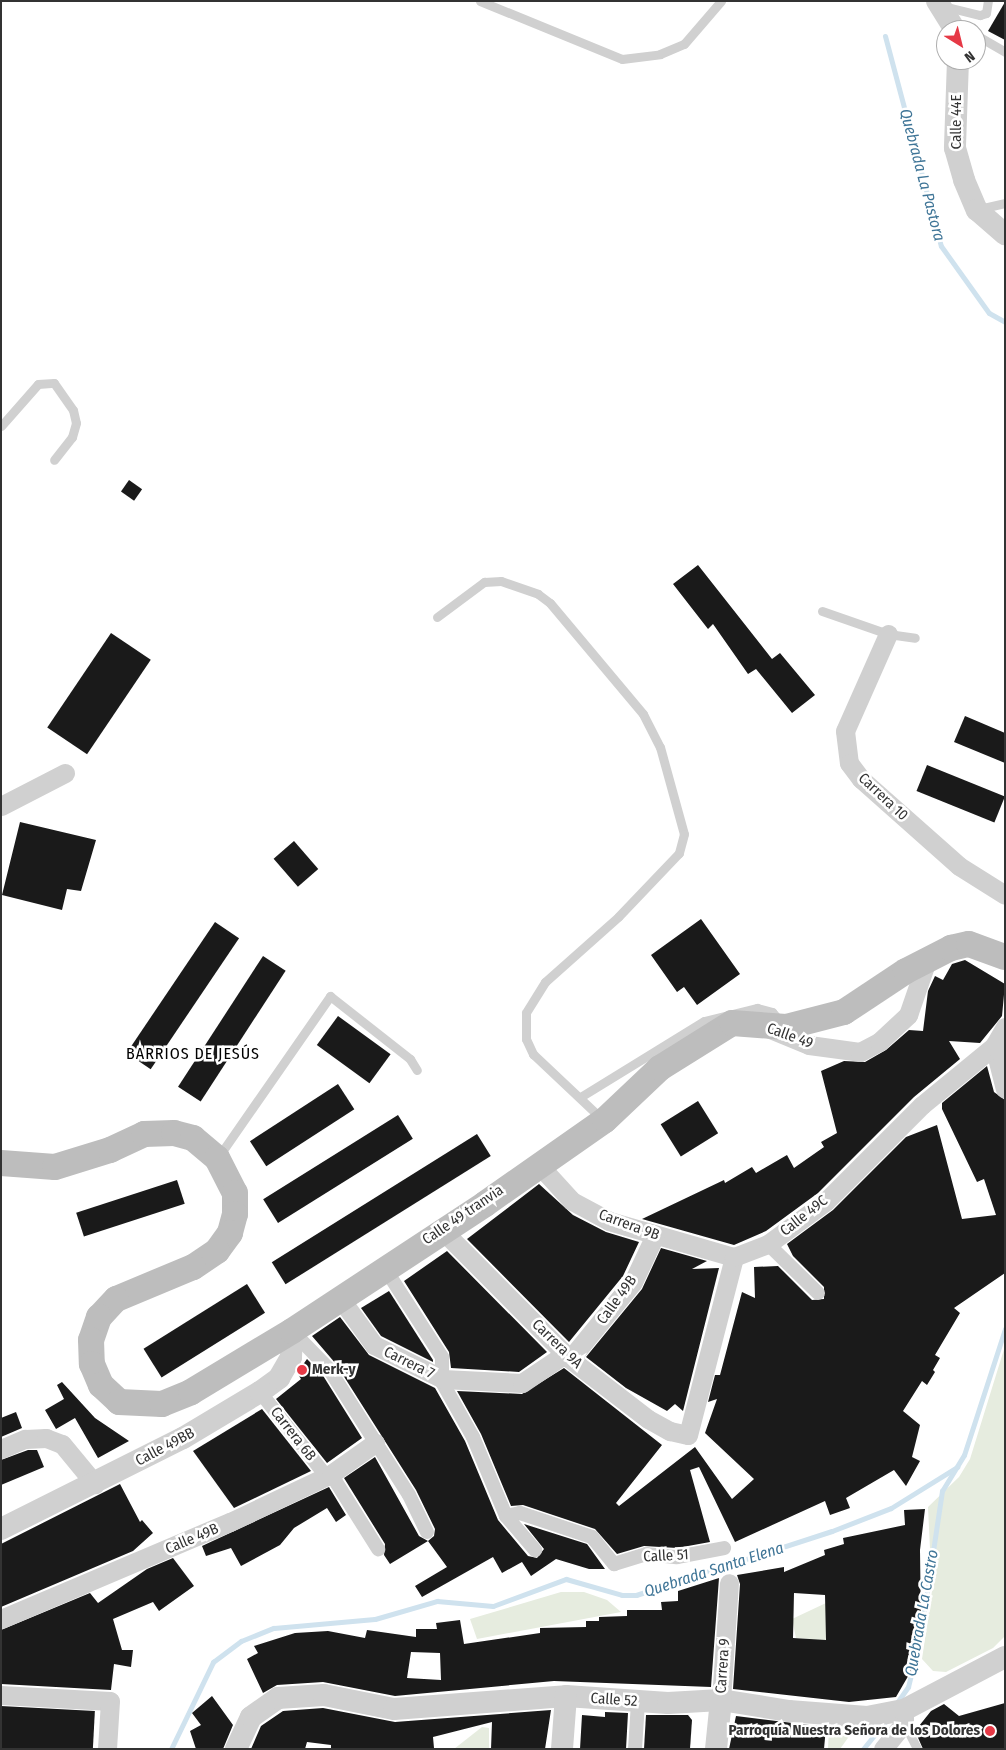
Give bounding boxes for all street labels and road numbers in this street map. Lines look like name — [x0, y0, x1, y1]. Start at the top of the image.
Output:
street label: Calle 44E — [948, 94, 966, 150]
street label: Carrera 10 — [854, 769, 912, 825]
street label: Calle 49 — [764, 1019, 816, 1053]
street label: Calle 49 tranvia — [419, 1181, 507, 1249]
street label: Calle 49C — [777, 1192, 831, 1240]
street label: Carrera 9B — [596, 1206, 662, 1244]
street label: Calle 49B — [593, 1272, 641, 1328]
street label: Carrera 9A — [528, 1316, 586, 1372]
street label: Carrera 7 — [381, 1343, 437, 1383]
street label: Carrera 6B — [266, 1403, 320, 1465]
street label: Calle 49BB — [132, 1424, 198, 1470]
street label: Calle 49B — [163, 1520, 221, 1558]
street label: Calle 51 — [643, 1546, 689, 1566]
street label: Carrera 9 — [712, 1638, 734, 1694]
street label: Calle 52 — [590, 1689, 638, 1711]

